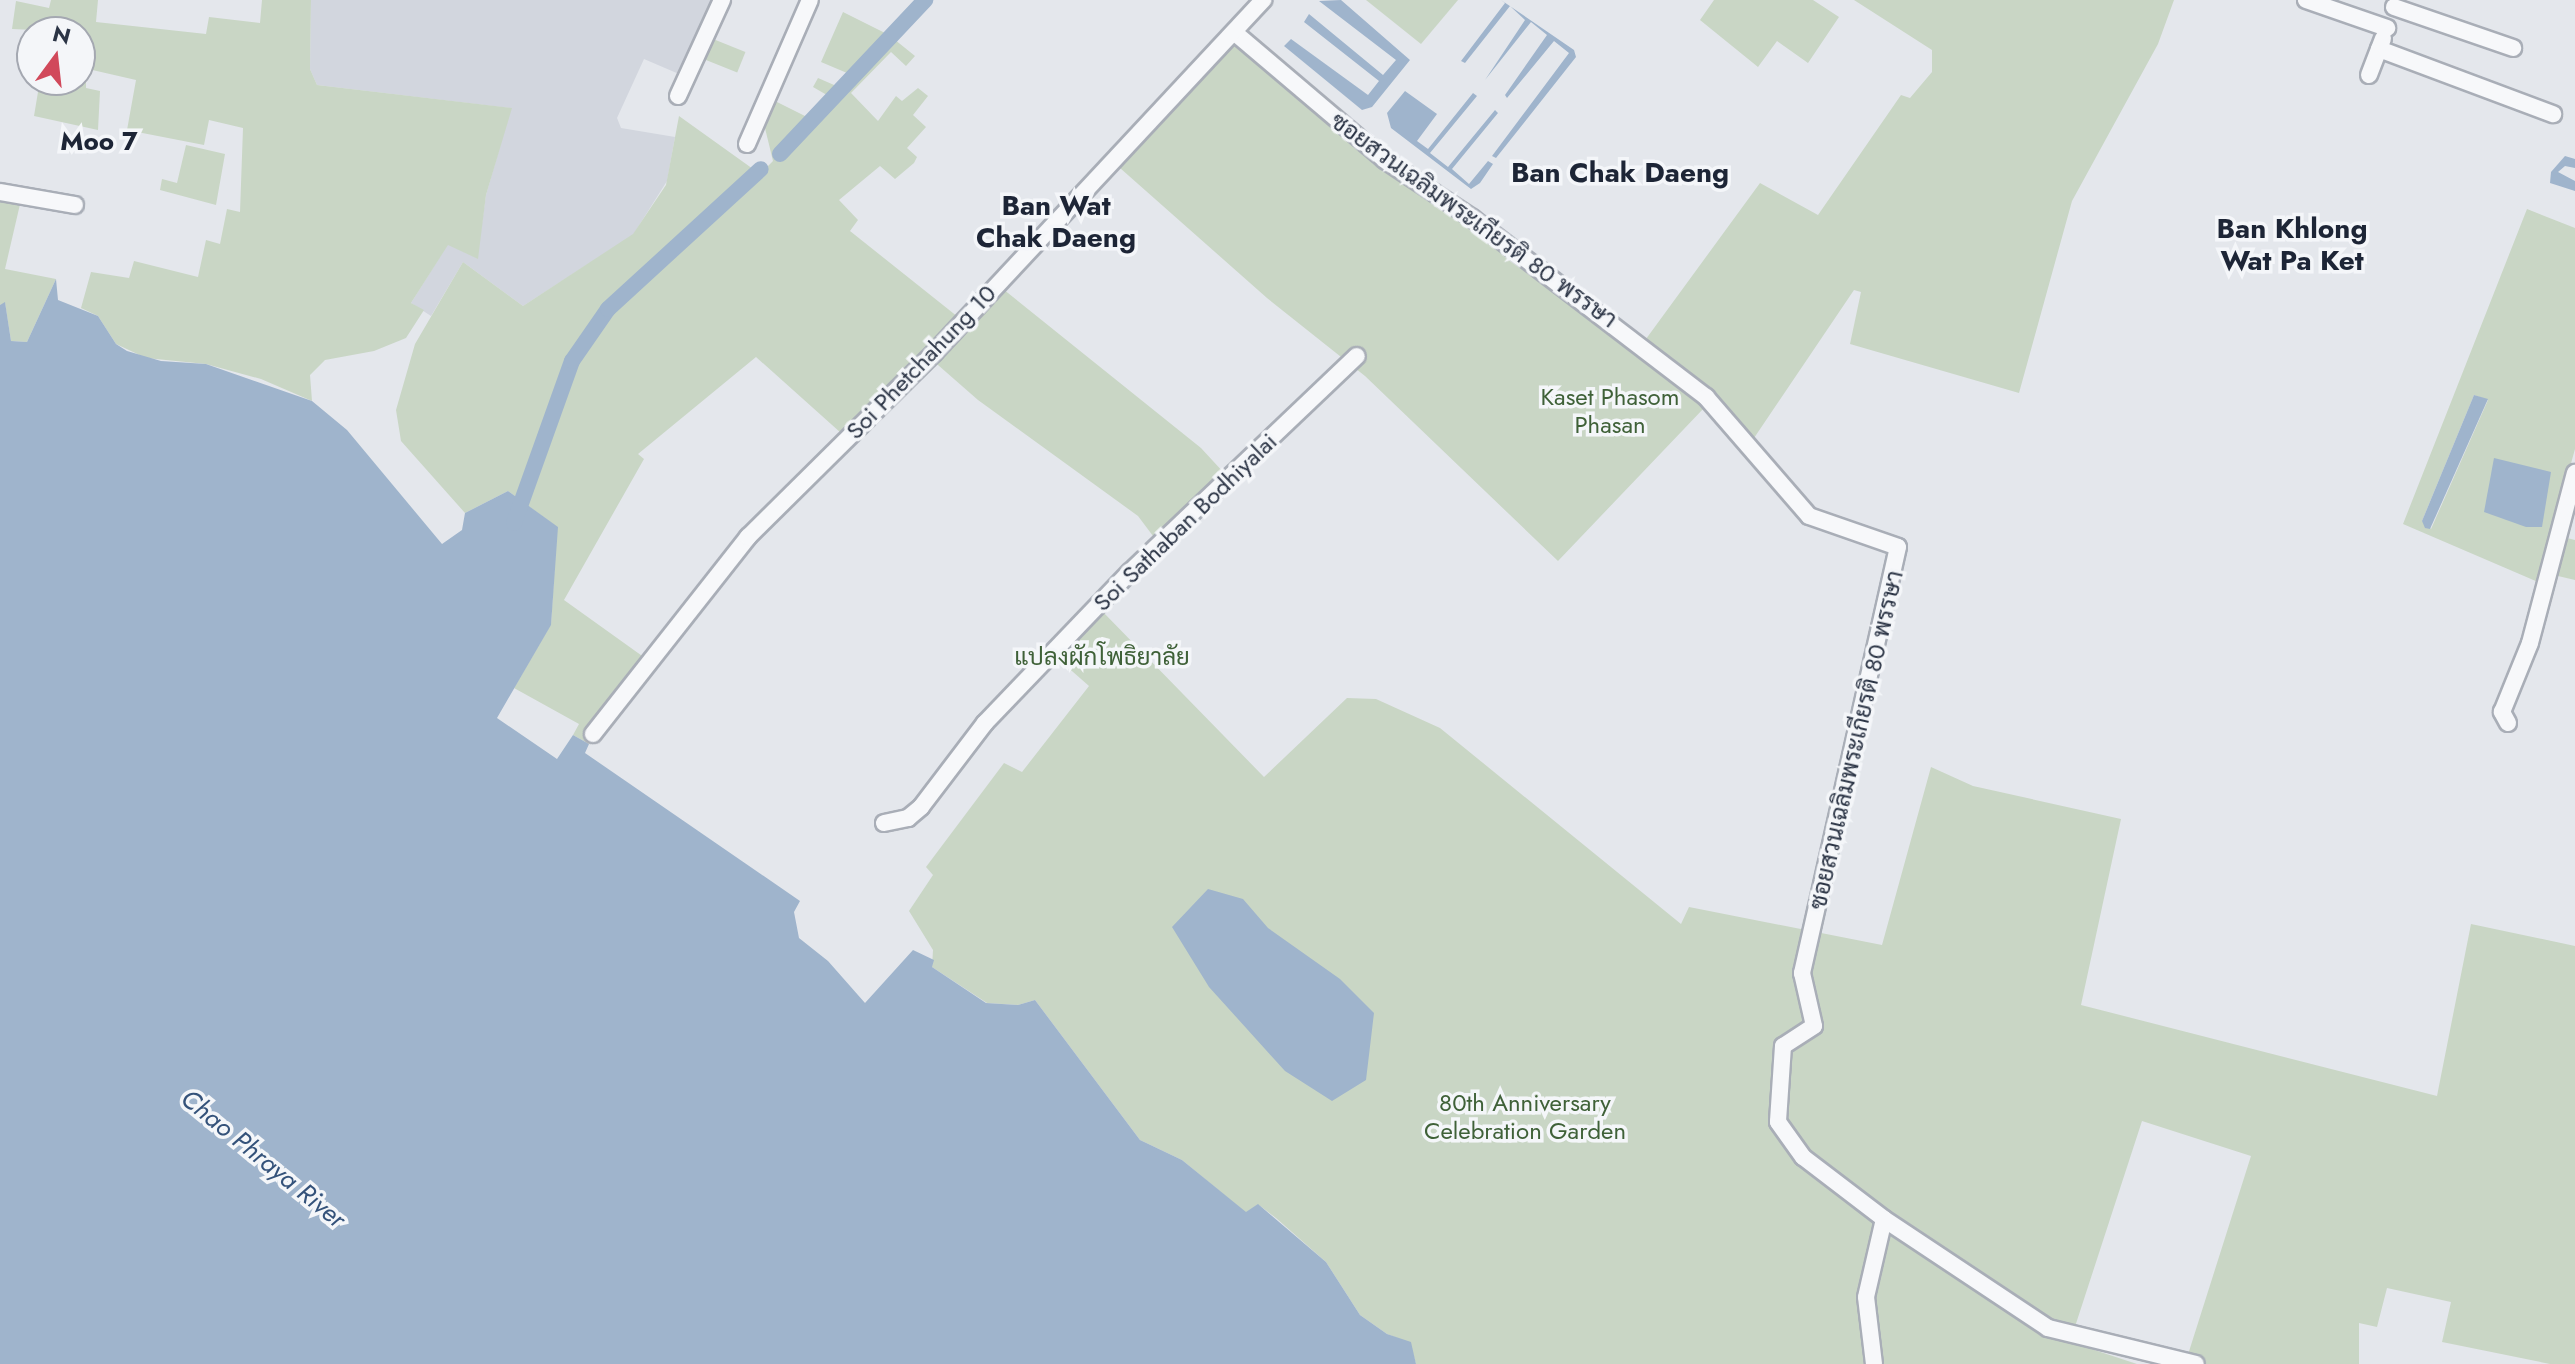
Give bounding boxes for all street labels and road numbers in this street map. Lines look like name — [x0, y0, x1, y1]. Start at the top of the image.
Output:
street label: ซอยสวนเฉลิมพระเกียรติ 80 พรรษา — [1325, 106, 1623, 334]
street label: Soi Phetchahung 10 — [840, 279, 1002, 445]
street label: Soi Sathaban Bodhiyalai — [1087, 427, 1283, 617]
street label: ซอยสวนเฉลิมพระเกียรติ 80 พรรษา — [1803, 568, 1909, 912]

